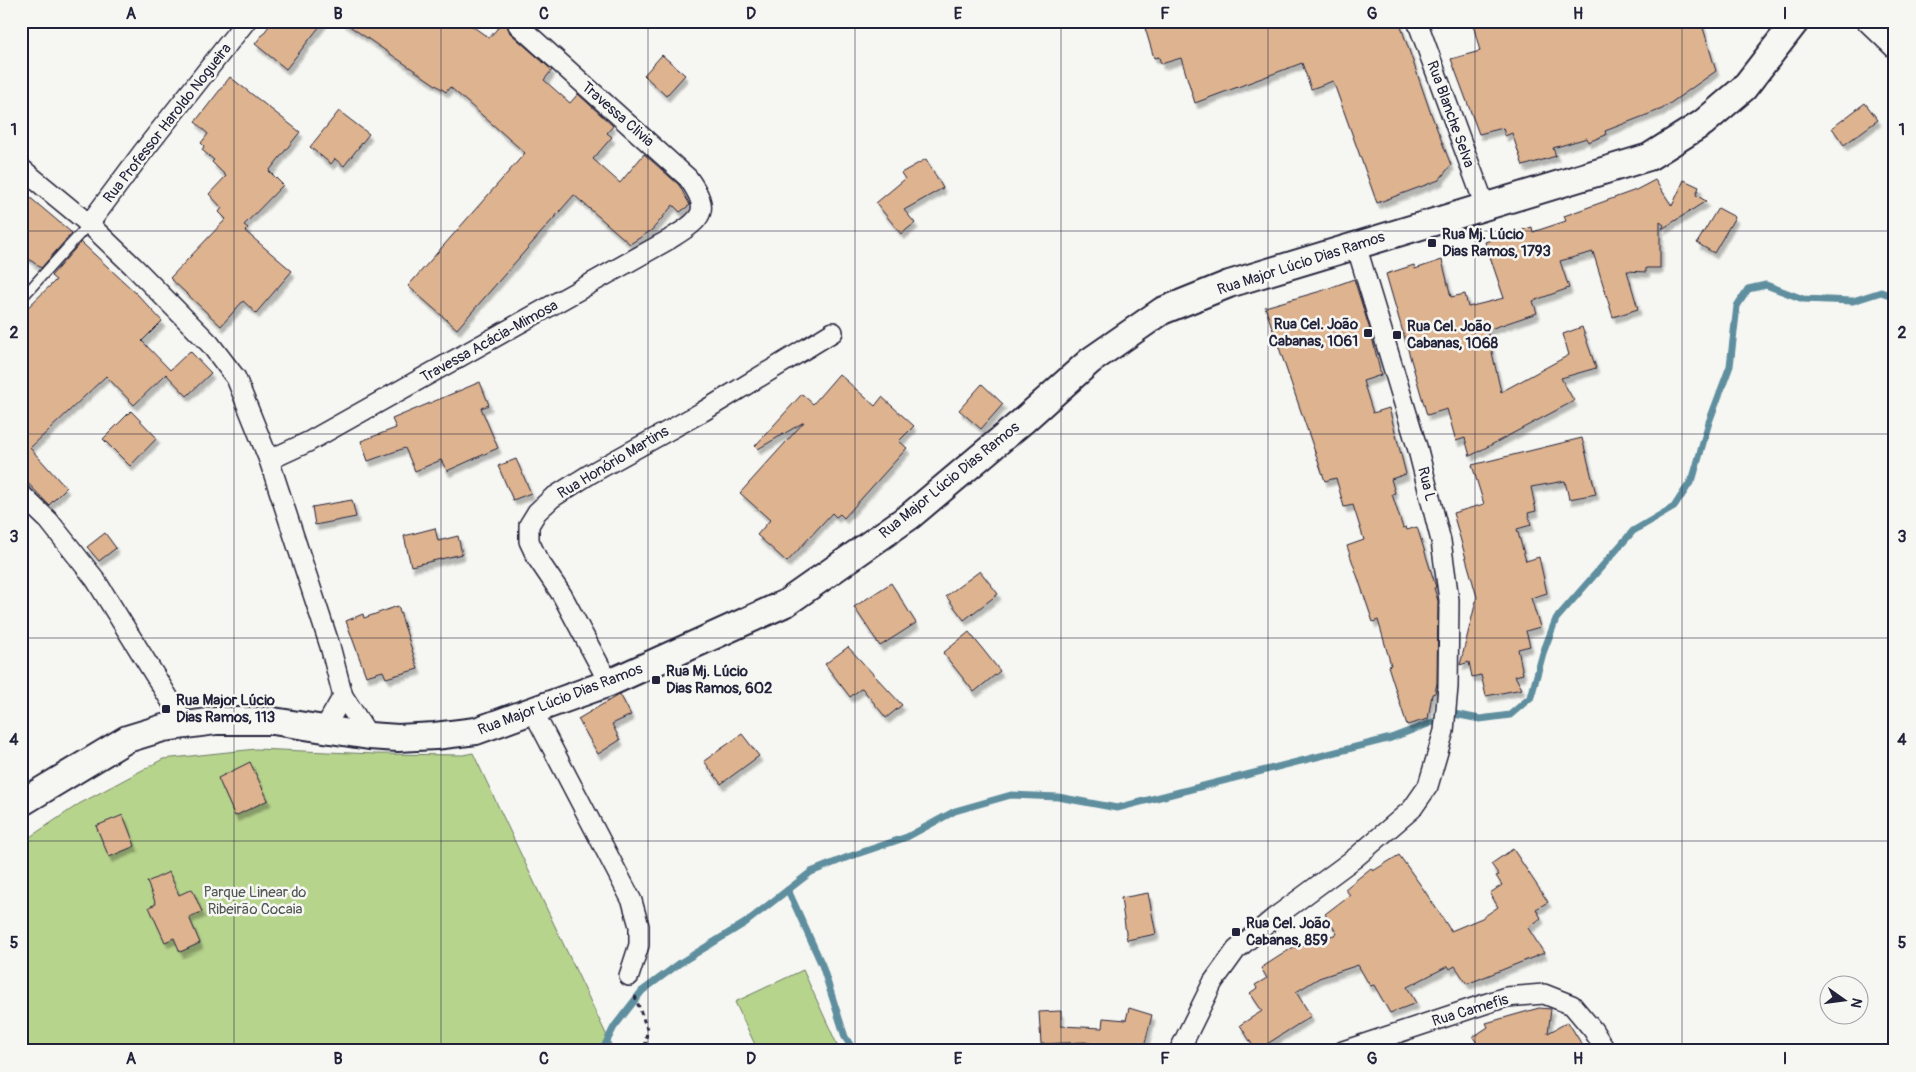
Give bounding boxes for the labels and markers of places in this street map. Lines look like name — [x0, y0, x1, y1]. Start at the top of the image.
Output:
place label: Rua Mj. Lúcio Dias Ramos, 1793 — [1442, 225, 1551, 261]
marker: Rua Mj. Lúcio Dias Ramos, 1793 — [1426, 237, 1438, 249]
place label: Rua Cel. João Cabanas, 1061 — [1269, 315, 1358, 351]
place label: Rua Cel. João Cabanas, 1068 — [1407, 317, 1498, 353]
marker: Rua Cel. João Cabanas, 1061 — [1362, 327, 1374, 339]
marker: Rua Cel. João Cabanas, 1068 — [1391, 329, 1403, 341]
place label: Rua Mj. Lúcio Dias Ramos, 602 — [666, 662, 772, 698]
marker: Rua Mj. Lúcio Dias Ramos, 602 — [650, 674, 662, 686]
place label: Rua Major Lúcio Dias Ramos, 113 — [176, 691, 275, 727]
marker: Rua Major Lúcio Dias Ramos, 113 — [160, 703, 172, 715]
place label: Rua Cel. João Cabanas, 859 — [1246, 914, 1330, 950]
marker: Rua Cel. João Cabanas, 859 — [1230, 926, 1242, 938]

